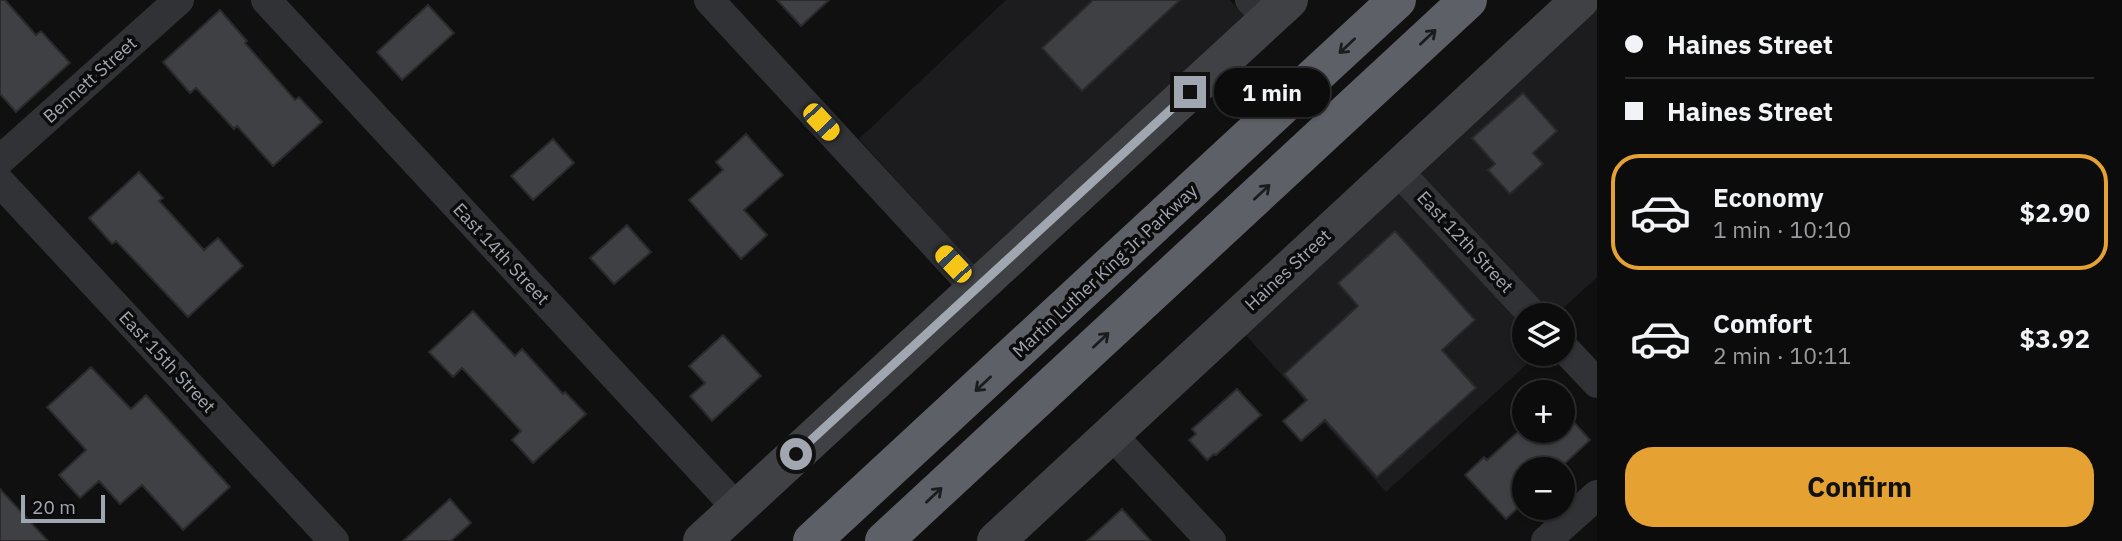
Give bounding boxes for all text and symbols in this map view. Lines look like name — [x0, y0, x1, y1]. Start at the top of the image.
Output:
text: Haines Street — [1667, 27, 1833, 61]
one-way arrow — [1419, 29, 1436, 46]
street label: Bennett Street — [38, 32, 141, 128]
one-way arrow — [1339, 38, 1356, 55]
callout: 1 min — [1214, 68, 1330, 116]
route end — [1174, 76, 1206, 108]
text: 1 min — [1242, 77, 1302, 107]
text: Haines Street — [1667, 94, 1833, 128]
car — [799, 99, 844, 145]
street label: Martin Luther King Jr. Parkway — [1007, 179, 1202, 362]
text: Economy — [1713, 180, 1824, 214]
icon: car — [1629, 181, 1692, 244]
one-way arrow — [1253, 184, 1271, 200]
street label: East 12th Street — [1412, 186, 1518, 297]
text: $2.90 — [2020, 195, 2090, 229]
street label: East 14th Street — [448, 198, 554, 309]
text: 1 min · 10:10 — [1713, 214, 1851, 244]
street label: Haines Street — [1240, 224, 1335, 315]
car — [931, 241, 976, 287]
map controls — [1512, 303, 1575, 520]
button: layers — [1512, 303, 1575, 366]
street label: East 15th Street — [114, 306, 220, 417]
text: Comfort — [1713, 306, 1812, 340]
icon: car — [1629, 307, 1692, 370]
text: $3.92 — [2020, 321, 2090, 355]
one-way arrow — [1092, 332, 1109, 349]
text: 2 min · 10:11 — [1713, 340, 1851, 370]
one-way arrow — [975, 375, 992, 392]
button: + — [1512, 380, 1575, 443]
route start — [780, 438, 812, 470]
button: Confirm — [1625, 447, 2094, 527]
button: − — [1512, 457, 1575, 520]
one-way arrow — [925, 486, 942, 503]
scale bar — [21, 492, 105, 524]
text: 20 m — [32, 495, 76, 519]

